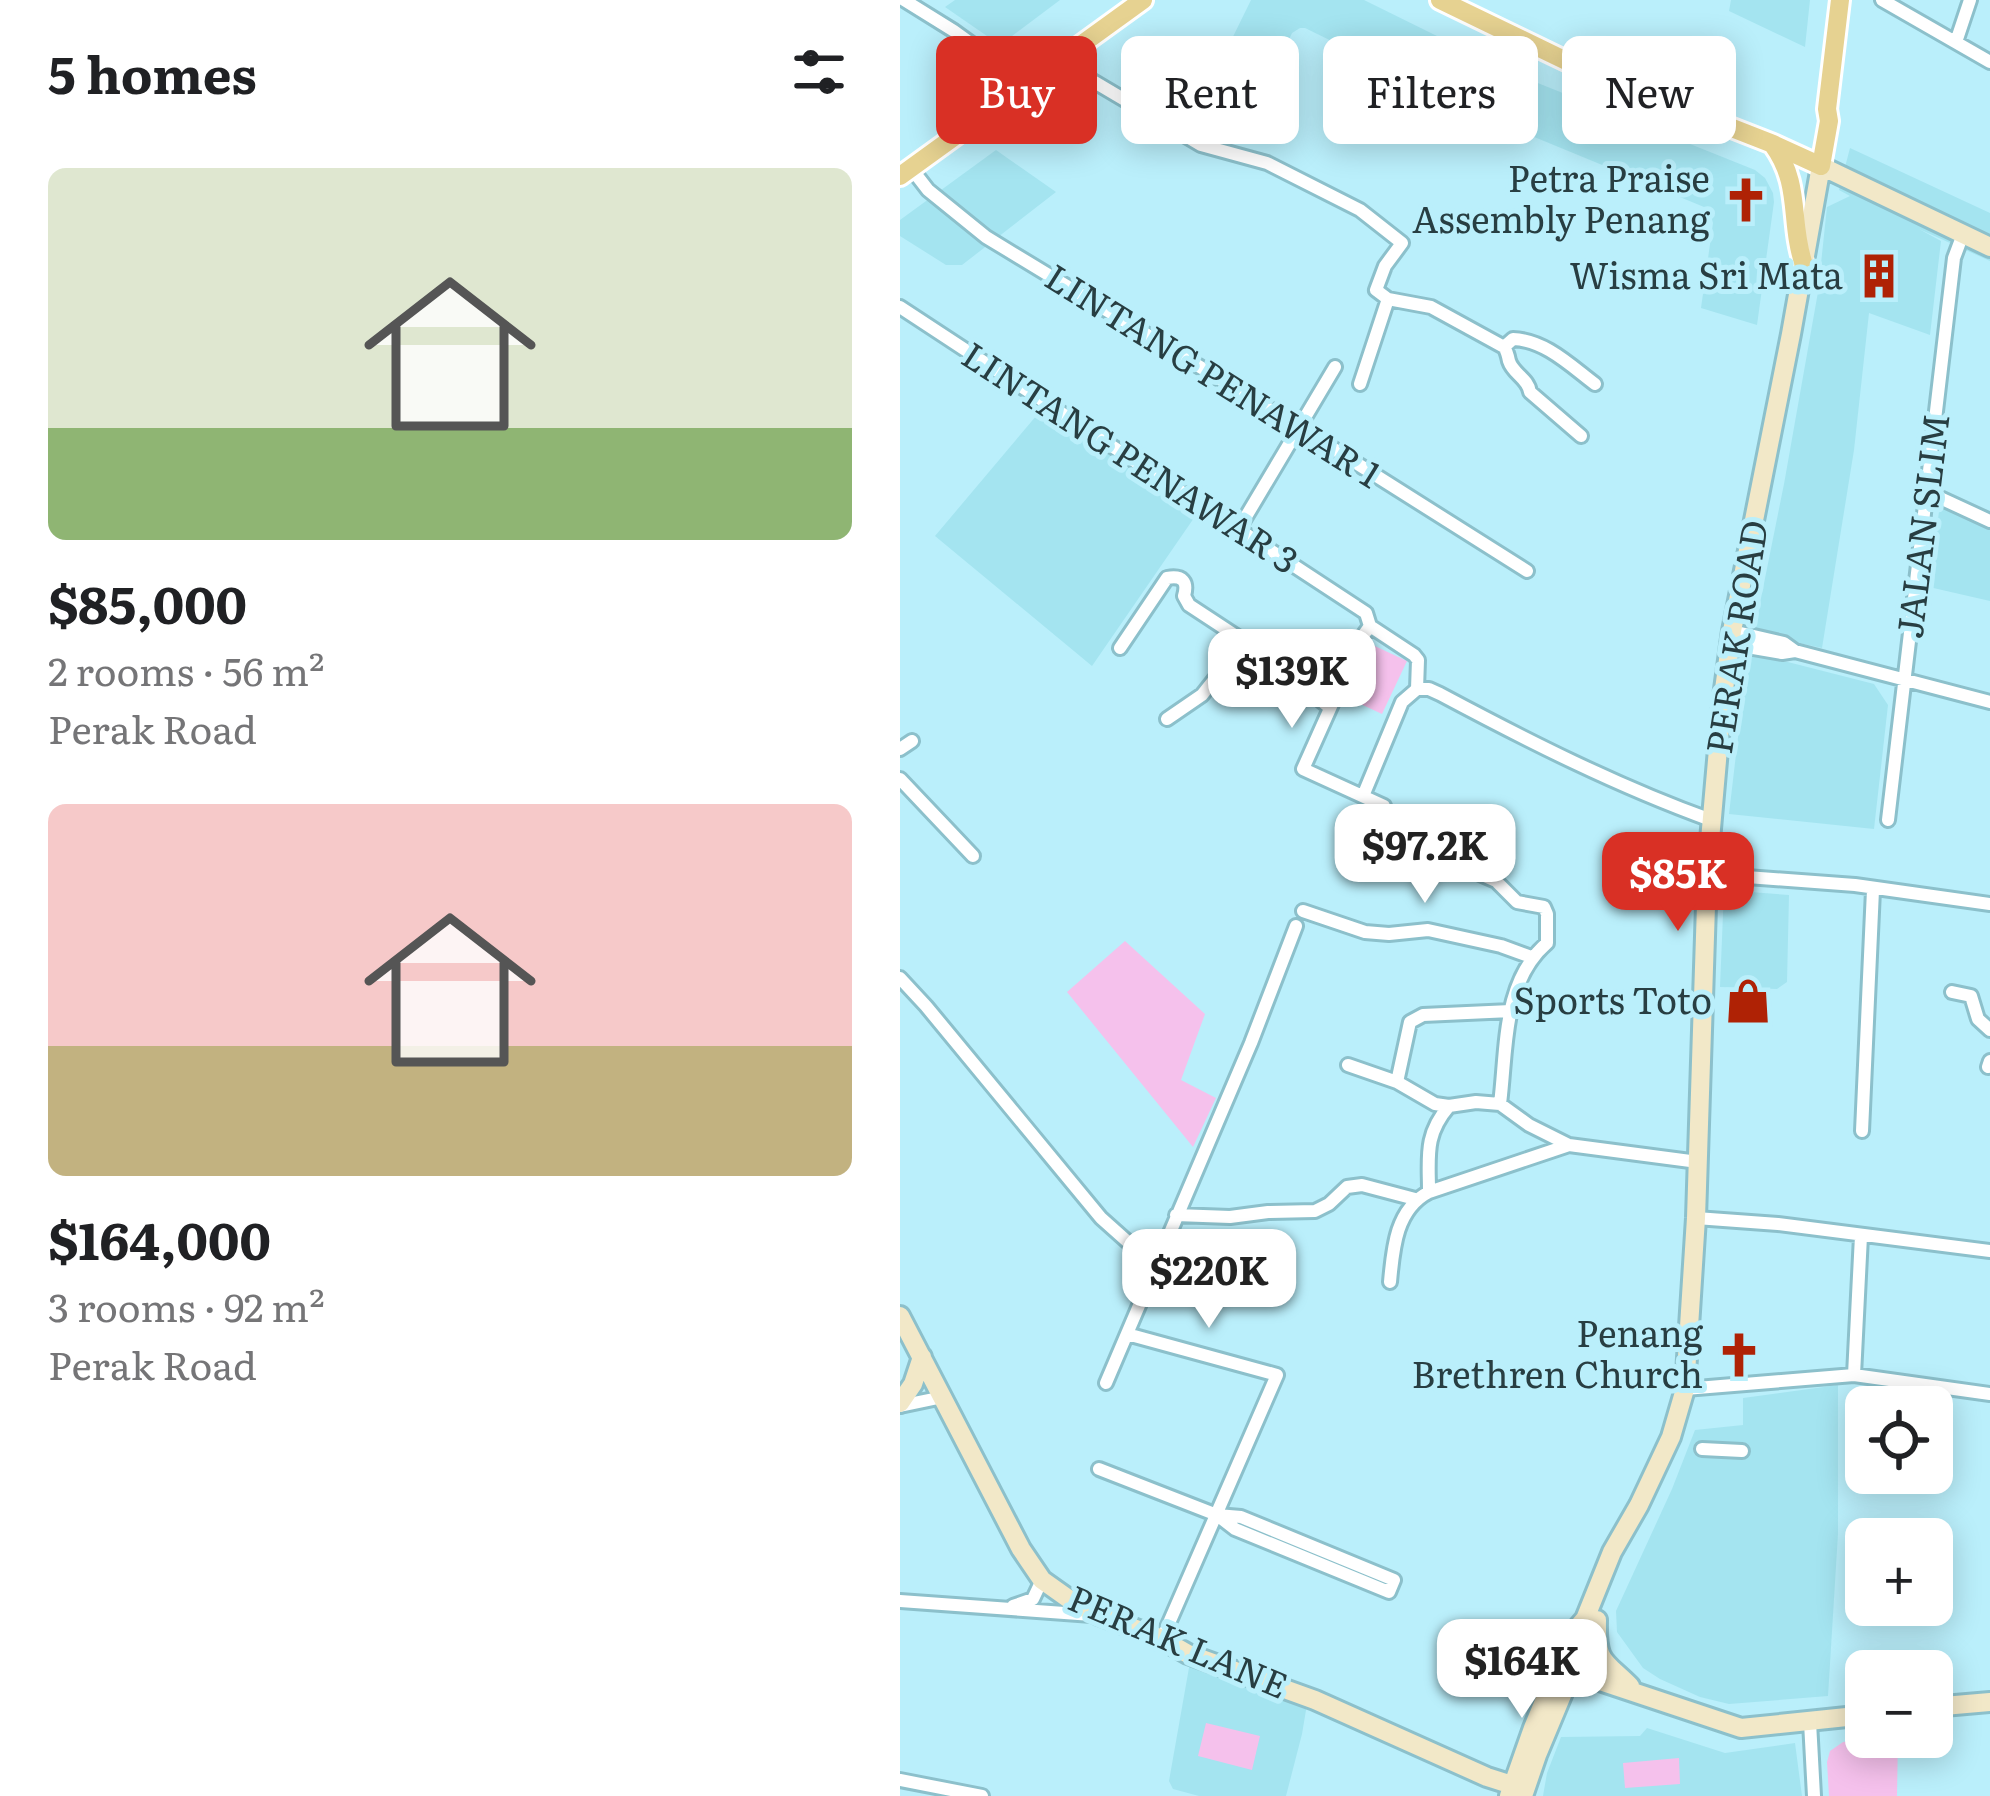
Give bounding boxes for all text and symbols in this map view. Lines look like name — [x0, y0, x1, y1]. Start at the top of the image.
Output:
text: 5 homes — [48, 34, 257, 110]
chip: Buy — [936, 36, 1097, 144]
chip: Rent — [1121, 36, 1299, 144]
chip: Filters — [1323, 36, 1538, 144]
chip: New — [1562, 36, 1736, 144]
icon: filters — [786, 39, 852, 105]
place label: Petra Praise Assembly Penang — [1412, 150, 1711, 244]
church icon: Petra Praise Assembly Penang — [1721, 175, 1771, 225]
icon: home — [342, 246, 558, 462]
place label: Wisma Sri Mata — [1570, 247, 1844, 300]
street label: LINTANG PENAWAR 1 — [1036, 249, 1392, 499]
building icon: Wisma Sri Mata — [1854, 251, 1904, 301]
street label: LINTANG PENAWAR 3 — [953, 327, 1310, 585]
street label: JALAN SLIM — [1880, 410, 1961, 641]
street label: PERAK ROAD — [1690, 516, 1779, 757]
text: $85,000 — [48, 564, 247, 640]
pin: $139K — [1208, 629, 1376, 731]
text: $139K — [1235, 639, 1349, 697]
text: 2 rooms · 56 m² — [48, 640, 324, 698]
text: Perak Road — [48, 698, 257, 756]
pin: $97.2K — [1327, 804, 1523, 906]
text: $97.2K — [1362, 814, 1488, 872]
pin: $85K — [1607, 832, 1749, 934]
text: $85K — [1629, 842, 1727, 900]
icon: home — [342, 882, 558, 1098]
place label: Sports Toto — [1513, 972, 1712, 1025]
shop icon: Sports Toto — [1723, 976, 1773, 1026]
text: $164,000 — [48, 1200, 271, 1276]
pin: $220K — [1125, 1229, 1293, 1331]
text: $220K — [1149, 1239, 1269, 1297]
text: 3 rooms · 92 m² — [48, 1276, 325, 1334]
place label: Penang Brethren Church — [1412, 1305, 1704, 1399]
church icon: Penang Brethren Church — [1714, 1330, 1764, 1380]
text: Perak Road — [48, 1334, 257, 1392]
map controls — [1845, 1386, 1953, 1758]
button: locate — [1845, 1386, 1953, 1494]
button: + — [1845, 1518, 1953, 1626]
street label: PERAK LANE — [1061, 1570, 1297, 1710]
pin: $164K — [1438, 1619, 1606, 1721]
text: $164K — [1464, 1629, 1580, 1687]
button: − — [1845, 1650, 1953, 1758]

